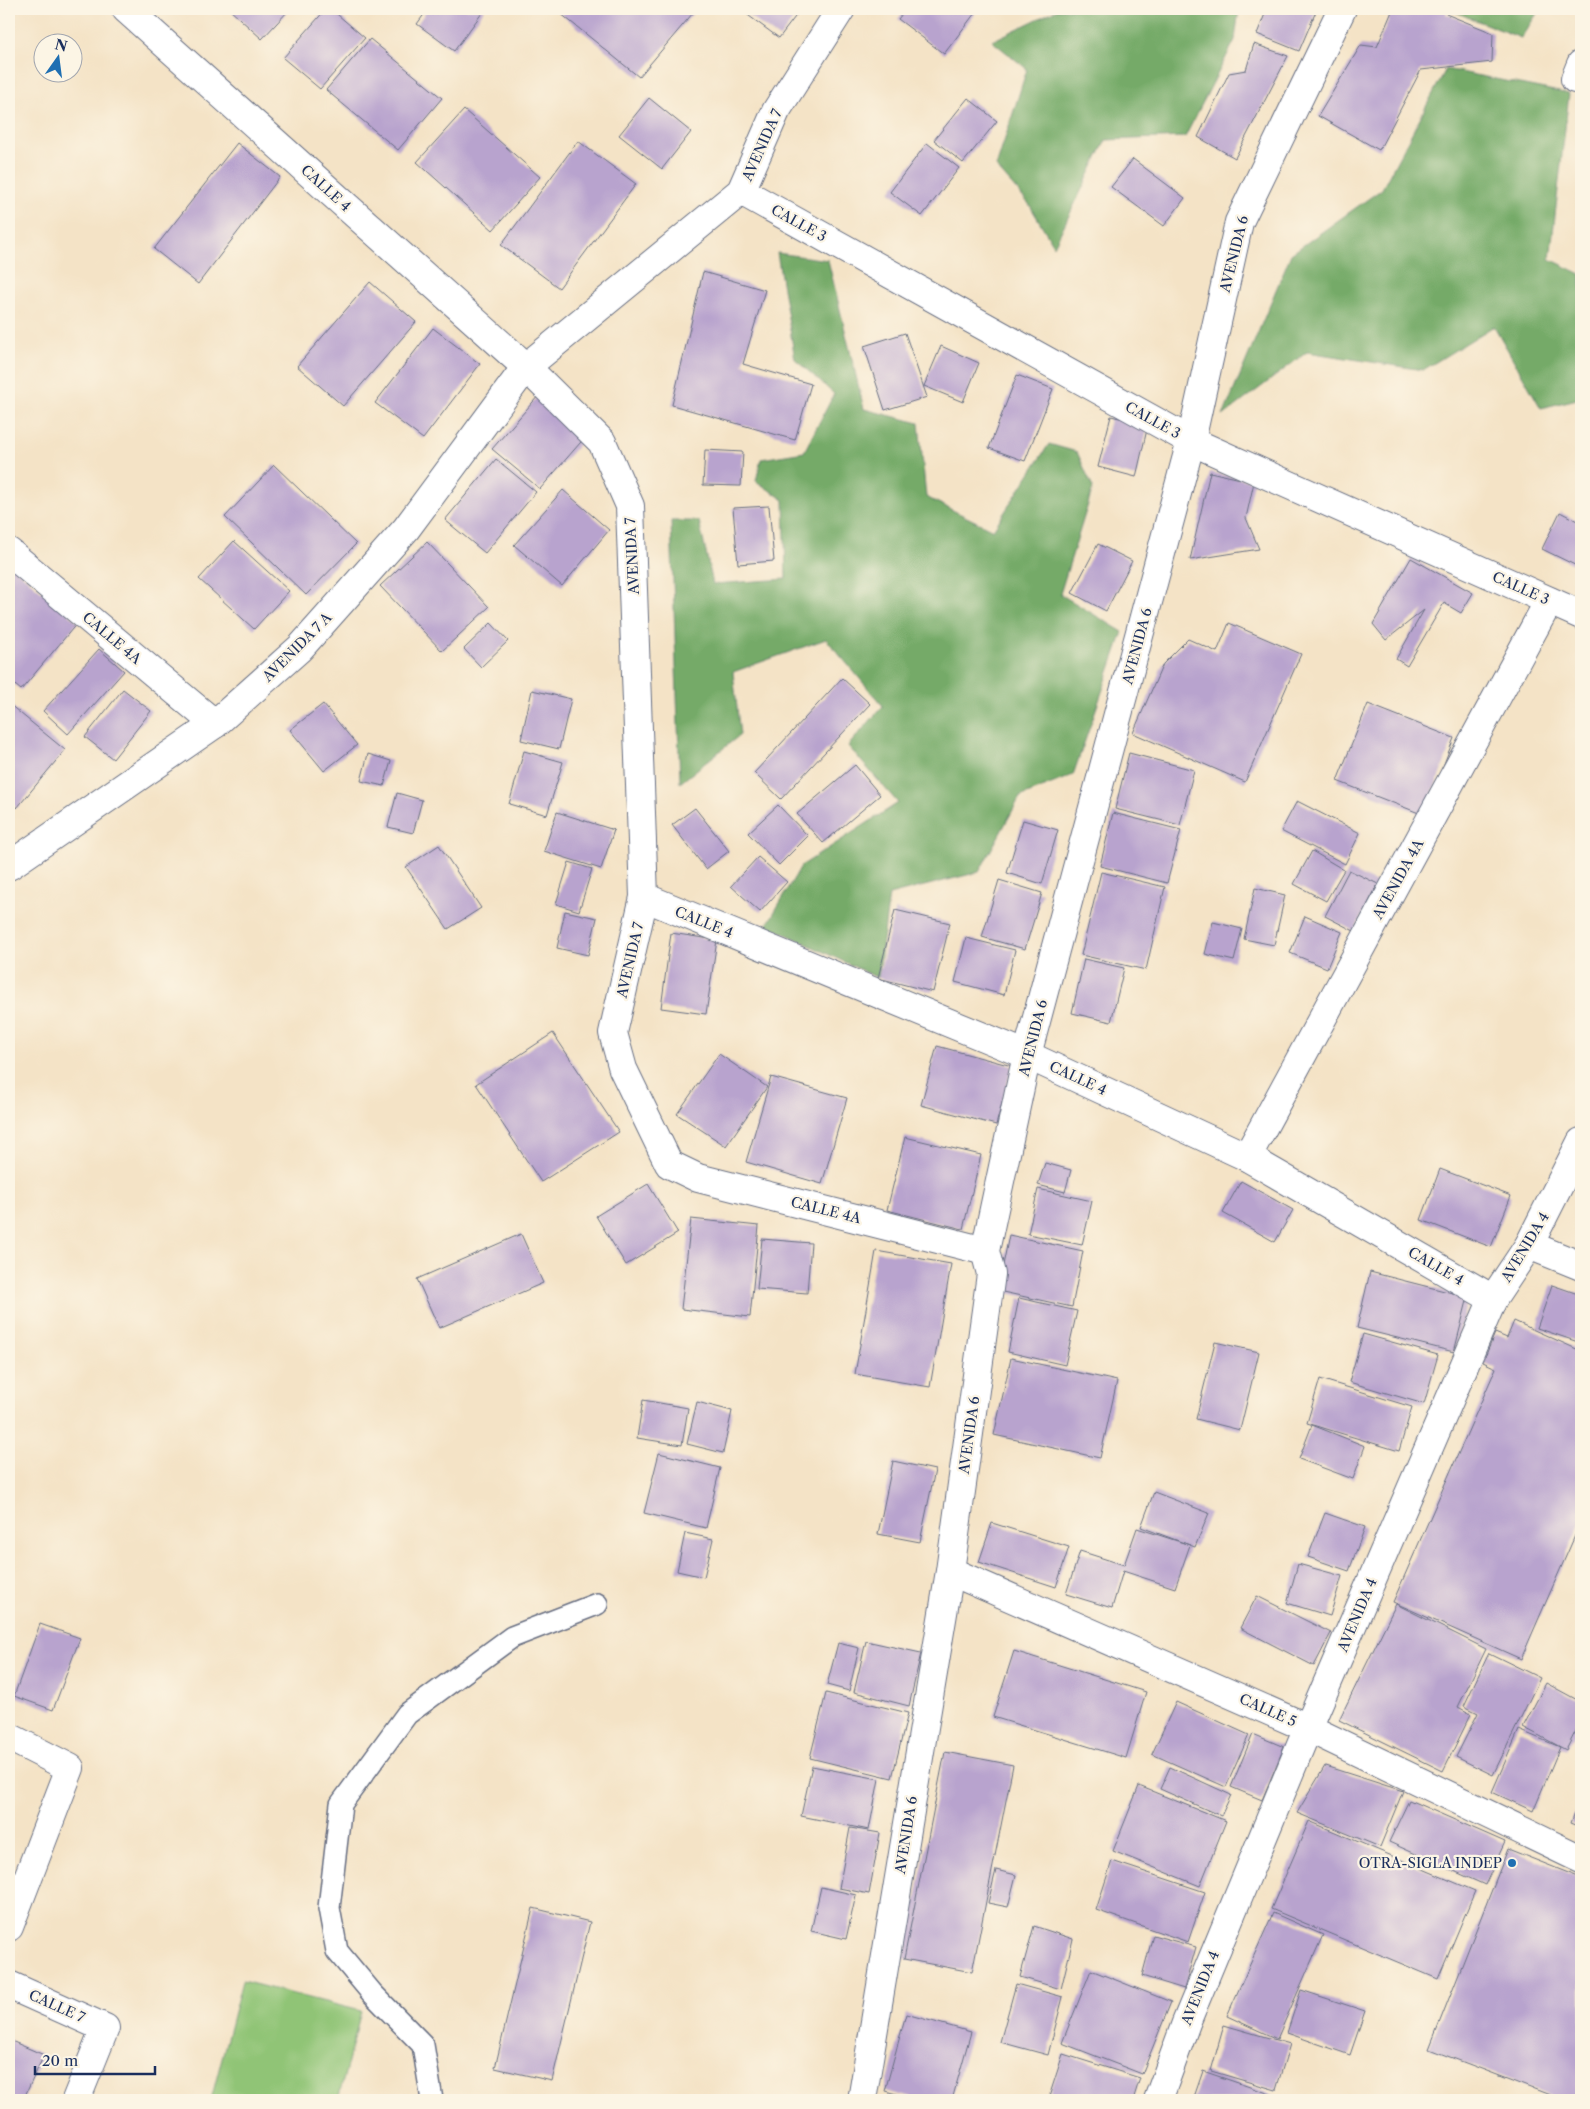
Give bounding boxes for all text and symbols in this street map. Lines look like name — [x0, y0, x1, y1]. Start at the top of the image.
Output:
north arrow — [32, 32, 82, 82]
text: N — [53, 35, 69, 56]
street label: AVENIDA 7 — [738, 106, 786, 185]
street label: CALLE 4 — [297, 161, 355, 215]
street label: CALLE 3 — [768, 200, 830, 246]
street label: AVENIDA 6 — [1216, 214, 1252, 295]
street label: CALLE 3 — [1122, 397, 1184, 443]
street label: AVENIDA 7 — [621, 517, 643, 596]
street label: CALLE 3 — [1490, 567, 1552, 609]
street label: AVENIDA 6 — [1118, 606, 1156, 687]
street label: CALLE 4A — [79, 608, 146, 668]
street label: AVENIDA 7 A — [258, 608, 336, 686]
street label: AVENIDA 4A — [1368, 835, 1428, 923]
street label: CALLE 4 — [672, 902, 736, 942]
street label: AVENIDA 7 — [612, 920, 647, 1001]
street label: AVENIDA 6 — [1015, 998, 1051, 1079]
street label: CALLE 4 — [1047, 1057, 1109, 1099]
street label: CALLE 4A — [789, 1193, 863, 1228]
street label: AVENIDA 4 — [1497, 1209, 1553, 1286]
street label: CALLE 4 — [1405, 1243, 1467, 1289]
street label: AVENIDA 6 — [954, 1395, 983, 1476]
street label: AVENIDA 4 — [1333, 1575, 1381, 1656]
street label: CALLE 5 — [1237, 1689, 1299, 1731]
street label: AVENIDA 6 — [891, 1795, 921, 1876]
place label: OTRA-SIGLA INDEP — [1359, 1854, 1502, 1872]
marker: OTRA-SIGLA INDEP — [1506, 1857, 1518, 1869]
street label: AVENIDA 4 — [1177, 1948, 1223, 2029]
street label: CALLE 7 — [26, 1986, 88, 2026]
scale bar — [35, 2044, 155, 2076]
text: 20 m — [42, 2051, 78, 2070]

